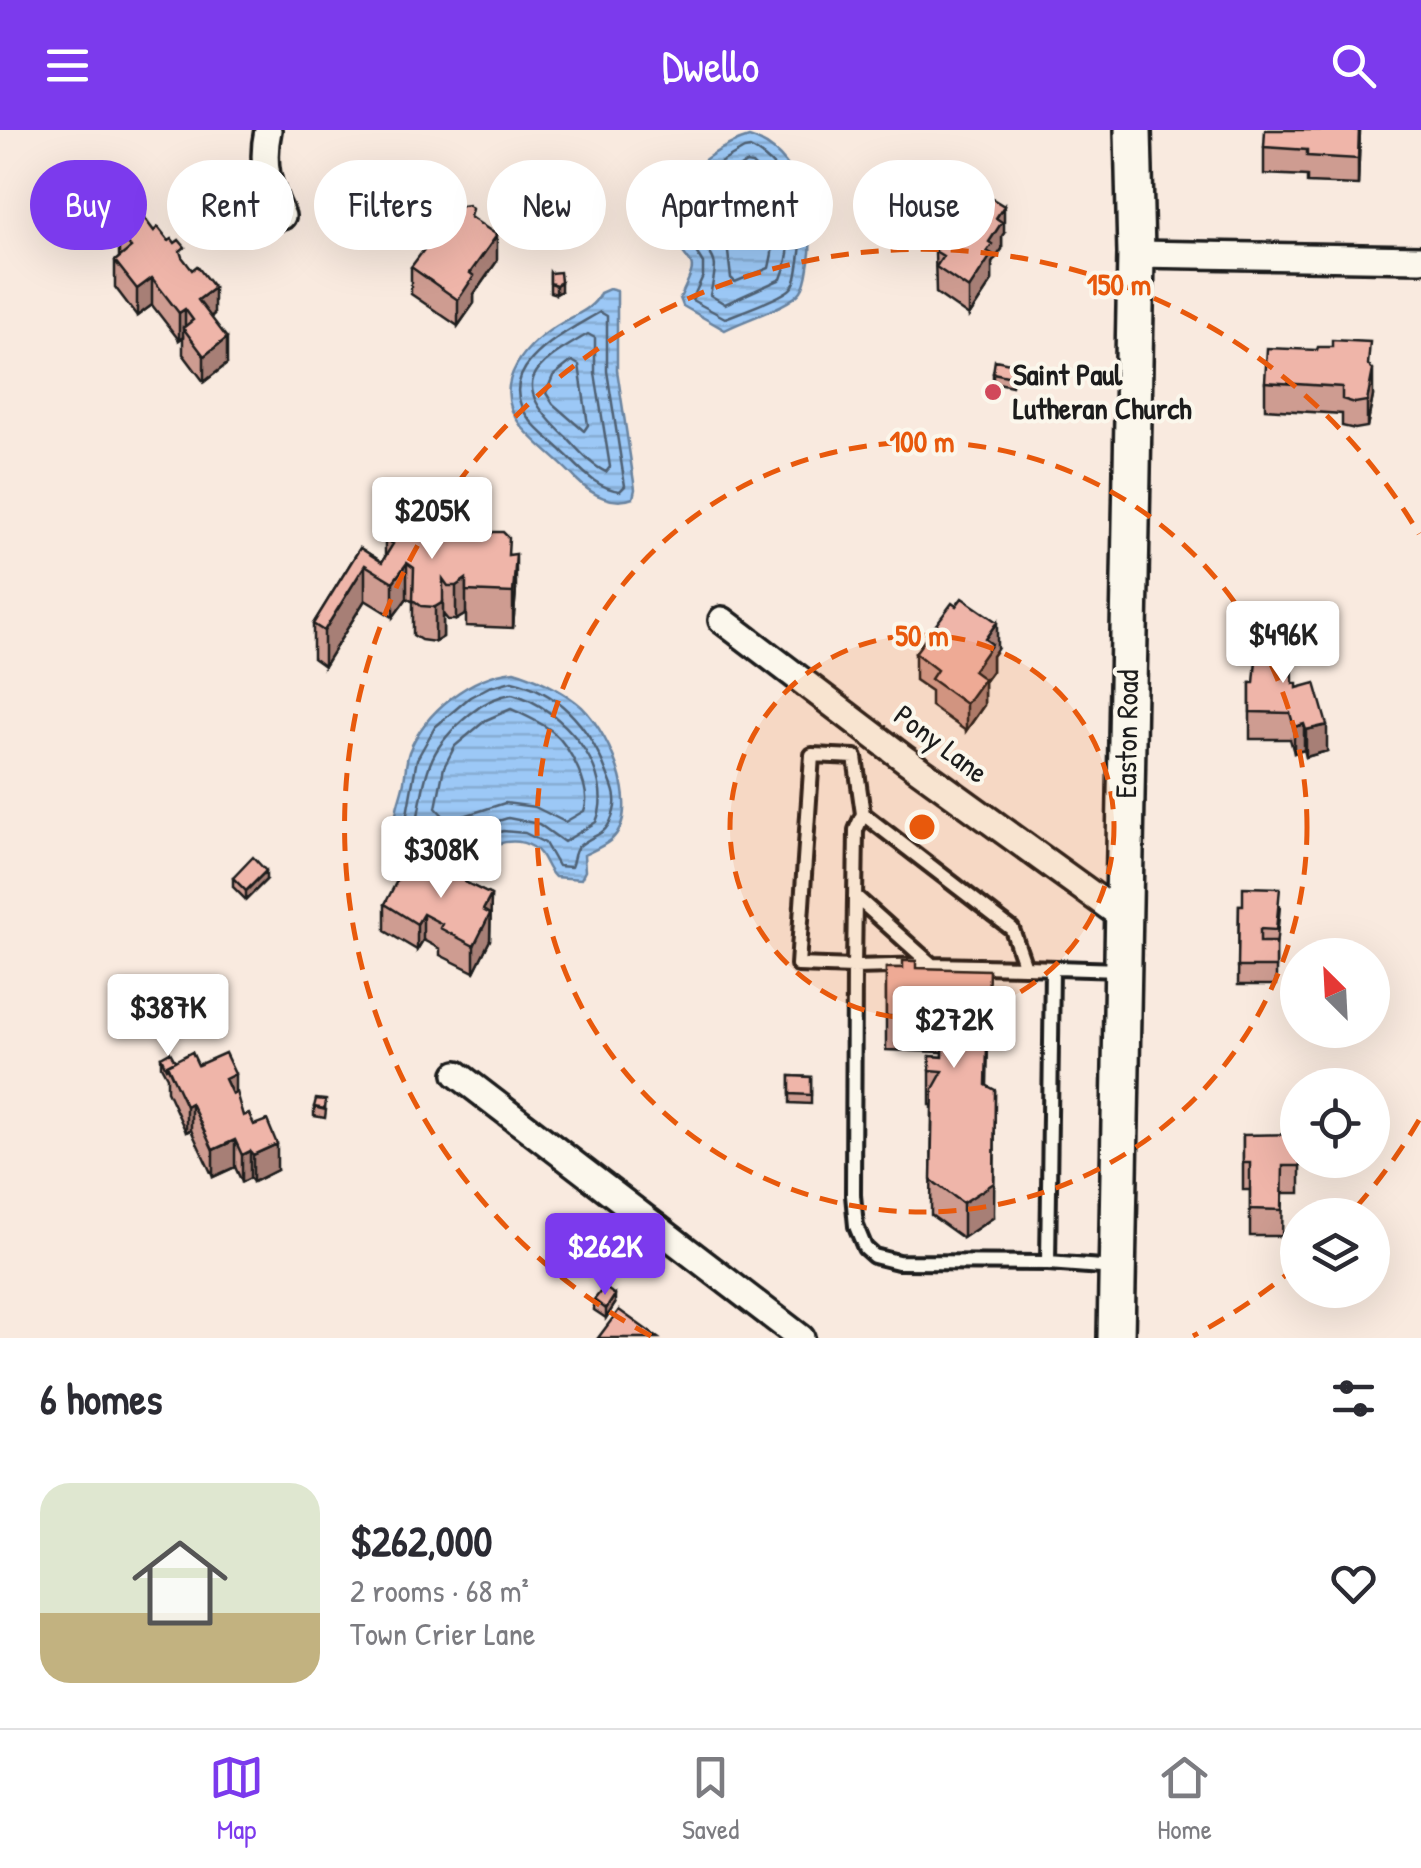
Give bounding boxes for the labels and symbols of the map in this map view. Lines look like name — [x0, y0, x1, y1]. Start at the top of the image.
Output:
text: 150 m — [1087, 264, 1151, 304]
place label: Saint Paul Lutheran Church — [1013, 354, 1192, 428]
marker: Saint Paul Lutheran Church — [982, 381, 1004, 403]
text: 100 m — [889, 421, 955, 461]
pin: $205K — [362, 477, 502, 562]
pin: $496K — [1213, 601, 1353, 686]
text: 50 m — [895, 615, 949, 655]
street label: Easton Road — [1105, 669, 1147, 799]
street label: Pony Lane — [886, 695, 997, 792]
centre of rings — [904, 809, 940, 845]
pin: $308K — [371, 816, 511, 901]
north arrow — [1280, 938, 1390, 1048]
pin: $387K — [98, 974, 238, 1059]
pin: $272K — [884, 986, 1024, 1071]
pin: $262K — [535, 1213, 675, 1298]

